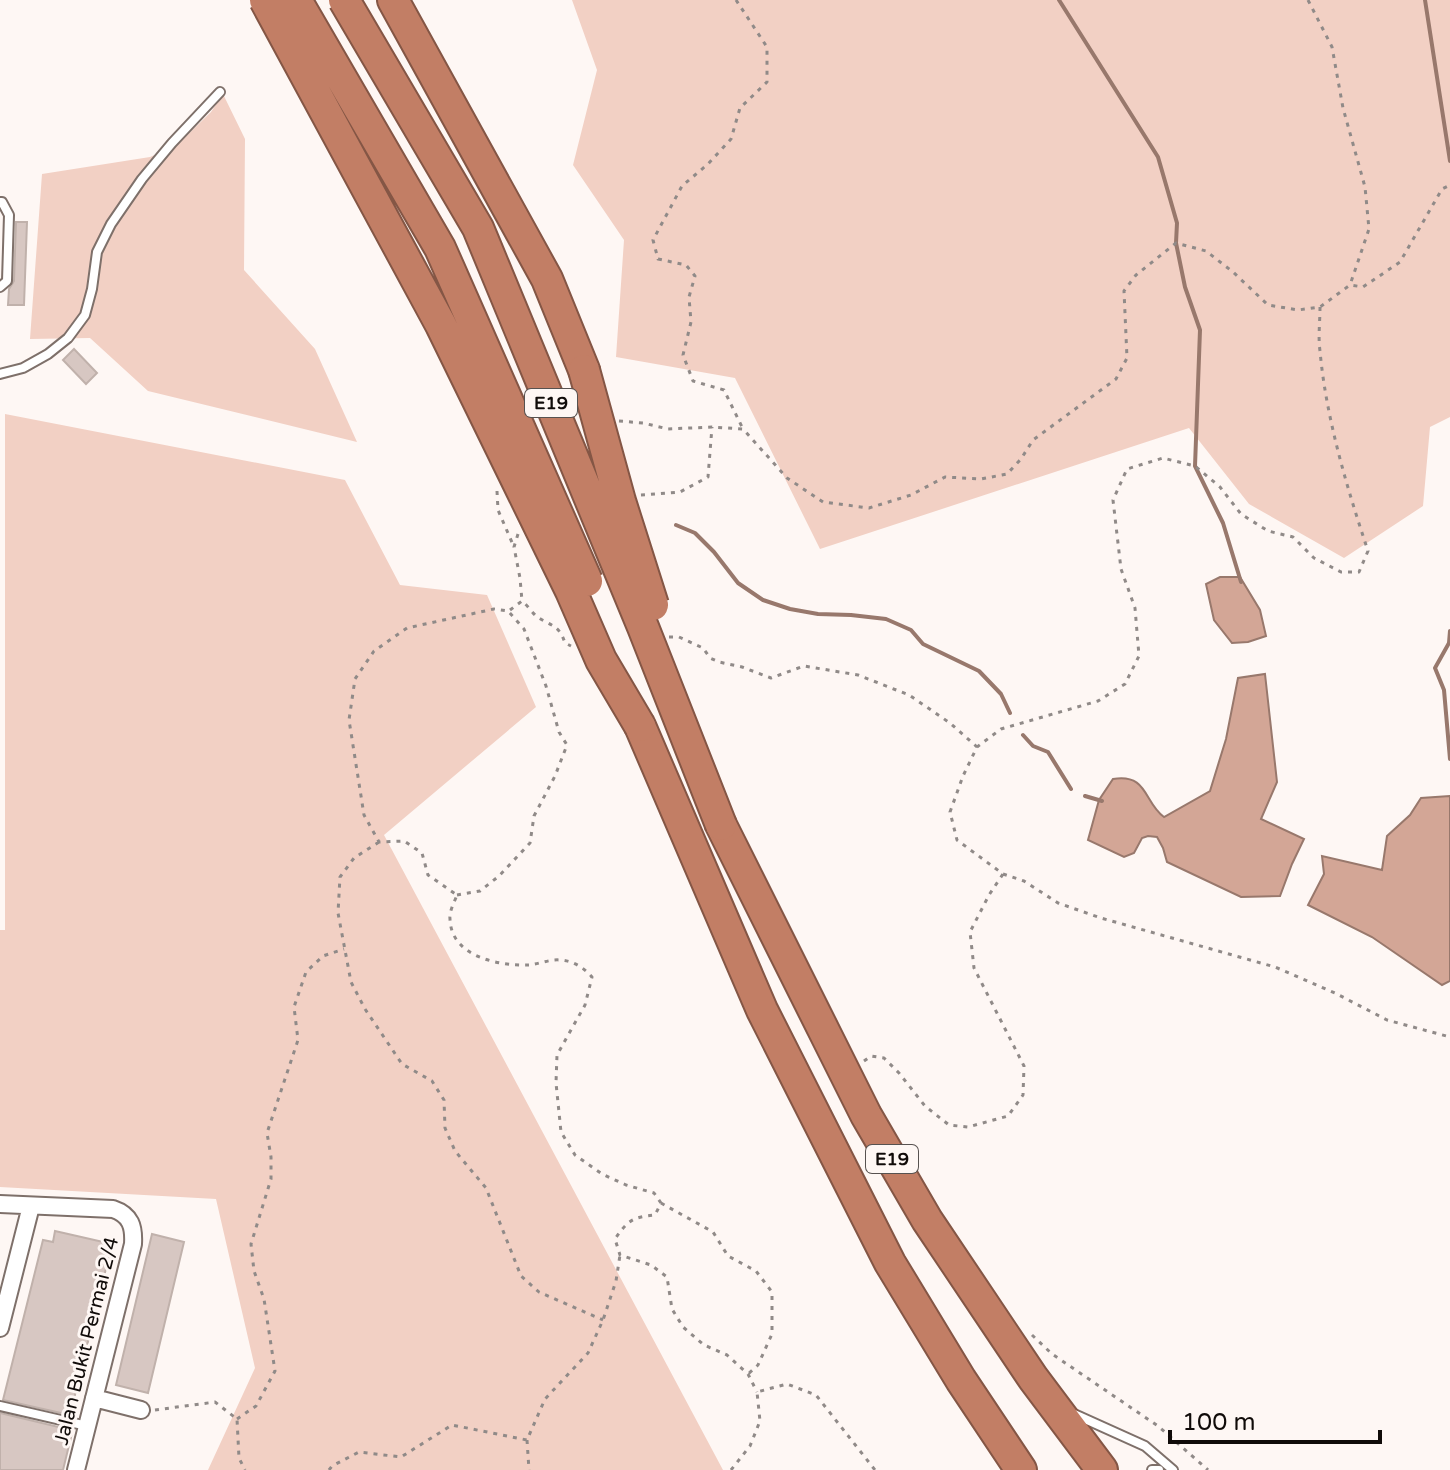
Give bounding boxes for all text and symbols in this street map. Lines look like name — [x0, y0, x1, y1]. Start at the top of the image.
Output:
road number: E19 — [525, 389, 577, 417]
road number: E19 — [866, 1145, 918, 1173]
street label: Jalan Bukit Permai 2/4 — [50, 1235, 124, 1447]
scale bar — [1170, 1394, 1380, 1444]
text: 100 m — [1182, 1408, 1256, 1437]

